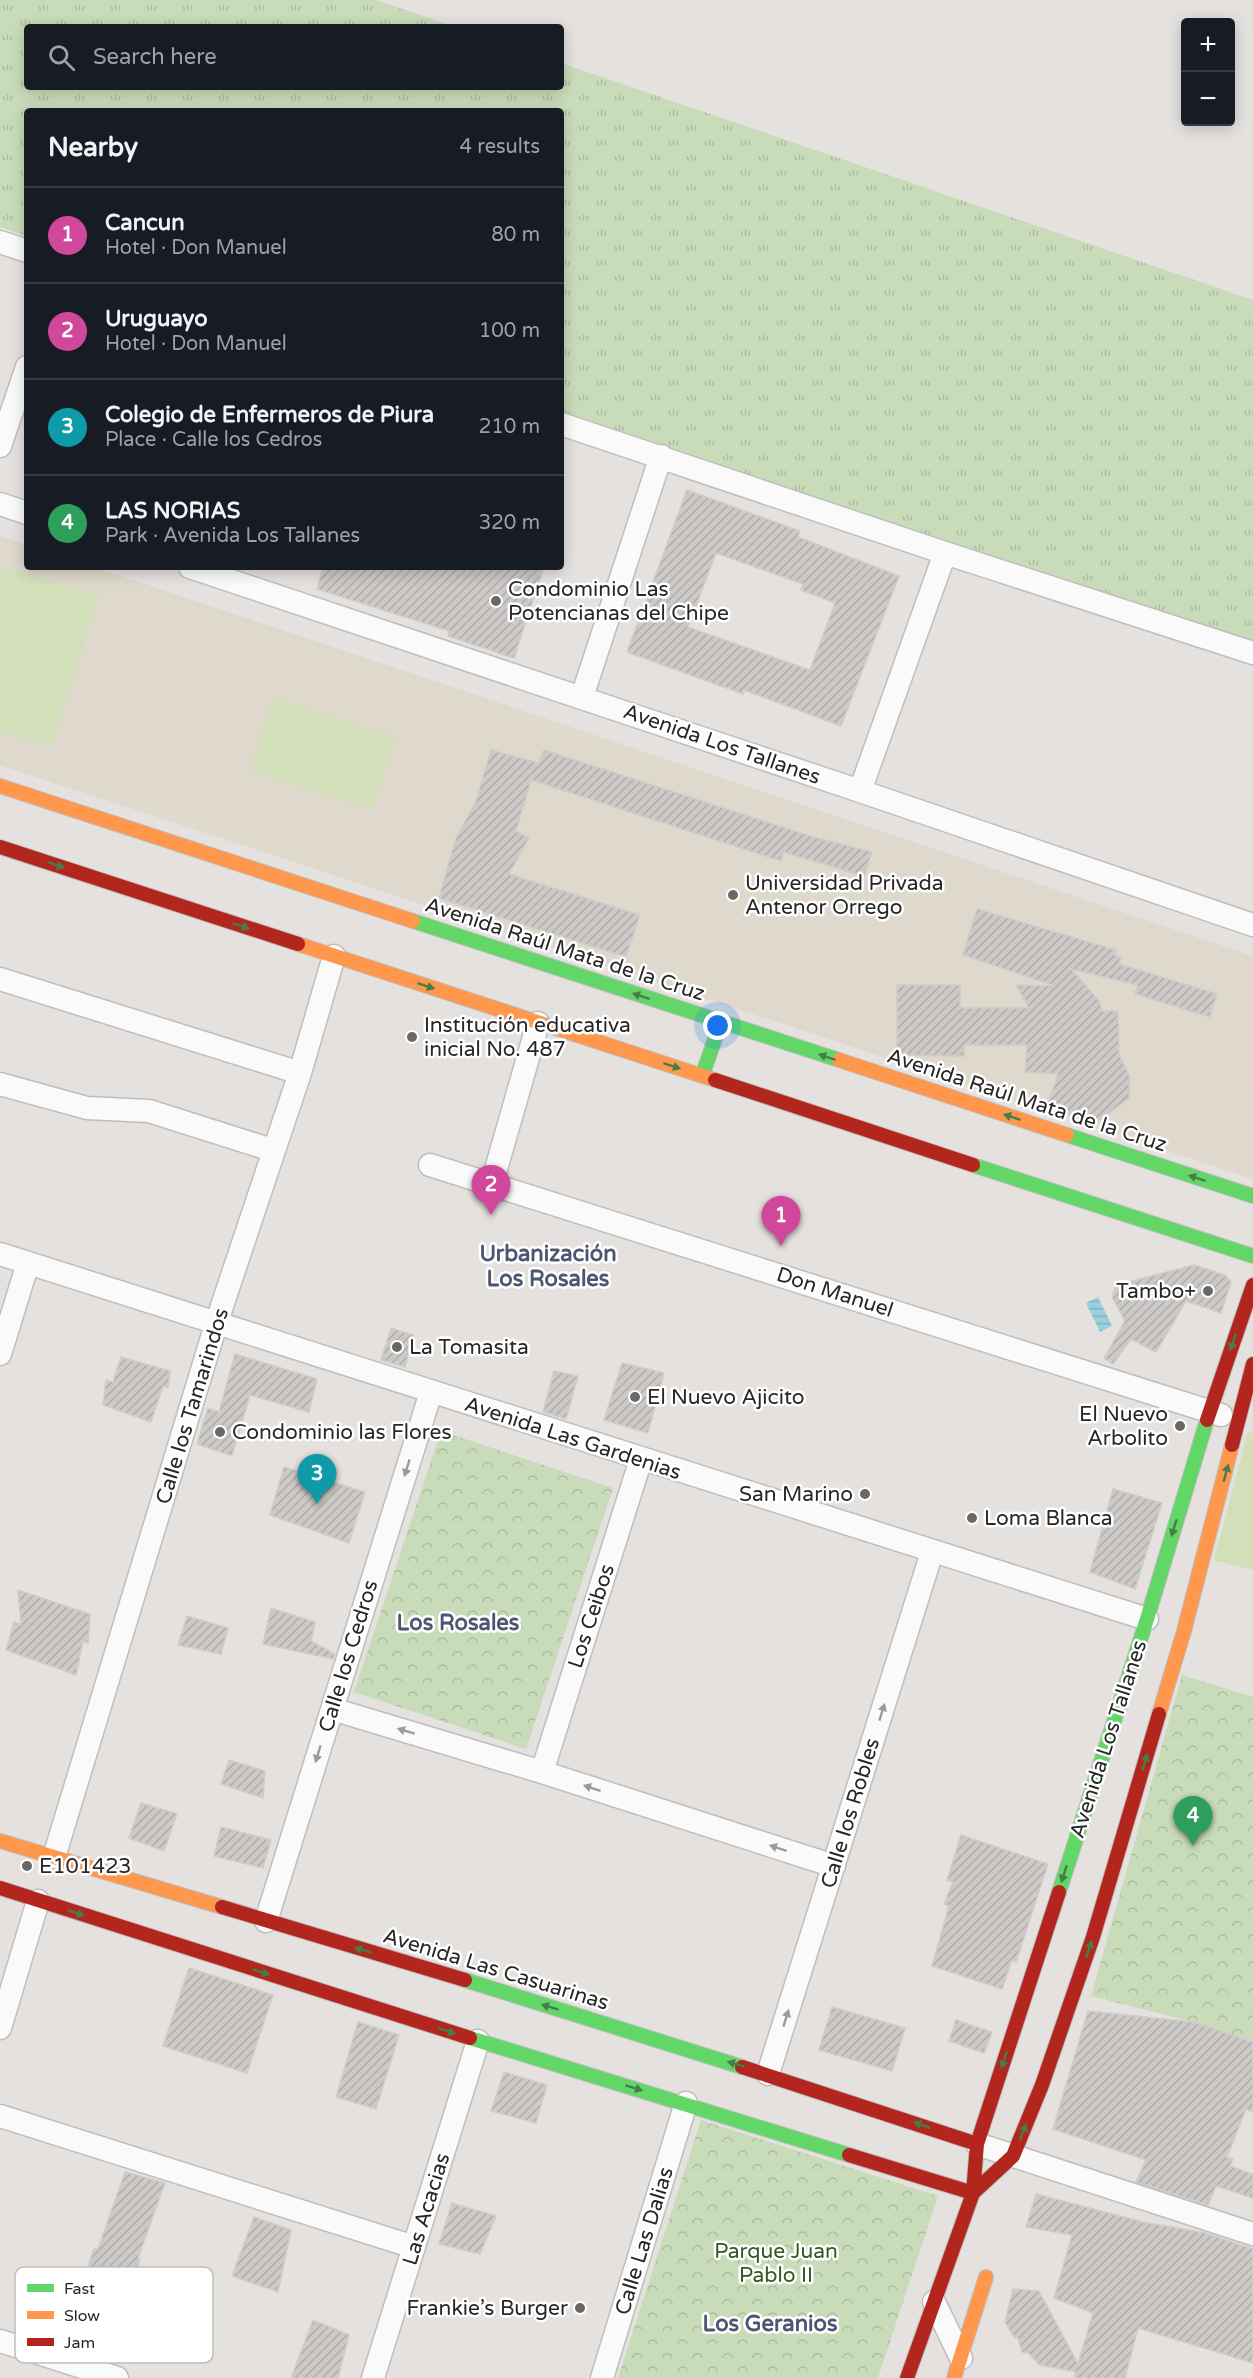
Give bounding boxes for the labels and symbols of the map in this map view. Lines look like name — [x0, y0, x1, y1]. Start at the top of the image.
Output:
place label: Condominio Las Potencianas del Chipe — [508, 577, 729, 626]
marker: Condominio Las Potencianas del Chipe — [489, 594, 503, 608]
street label: Avenida Los Tallanes — [620, 699, 824, 790]
one-way arrow — [47, 861, 65, 871]
place label: Universidad Privada Antenor Orrego — [745, 871, 944, 920]
marker: Universidad Privada Antenor Orrego — [726, 888, 740, 902]
street label: Avenida Raúl Mata de la Cruz — [422, 892, 708, 1007]
one-way arrow — [232, 922, 250, 931]
one-way arrow — [417, 982, 435, 992]
one-way arrow — [632, 991, 650, 1000]
your location — [703, 1011, 732, 1040]
place label: Institución educativa inicial No. 487 — [424, 1013, 631, 1062]
marker: Institución educativa inicial No. 487 — [405, 1030, 419, 1044]
street label: Avenida Raúl Mata de la Cruz — [884, 1043, 1170, 1158]
one-way arrow — [818, 1051, 836, 1061]
one-way arrow — [663, 1062, 681, 1072]
one-way arrow — [1003, 1112, 1021, 1122]
pin: 2 — [472, 1166, 510, 1215]
one-way arrow — [1188, 1173, 1206, 1182]
pin: 1 — [762, 1196, 800, 1246]
district label: Urbanización Los Rosales — [479, 1241, 617, 1292]
street label: Don Manuel — [773, 1262, 896, 1323]
place label: Tambo+ — [1116, 1279, 1196, 1304]
marker: Tambo+ — [1201, 1284, 1215, 1298]
street label: Calle los Tamarindos — [151, 1305, 234, 1507]
one-way arrow — [1227, 1333, 1237, 1351]
place label: La Tomasita — [409, 1335, 529, 1360]
marker: La Tomasita — [390, 1340, 404, 1354]
place label: El Nuevo Ajicito — [647, 1385, 805, 1410]
marker: El Nuevo Ajicito — [628, 1390, 642, 1404]
street label: Avenida Las Gardenias — [461, 1392, 684, 1485]
place label: El Nuevo Arbolito — [1079, 1402, 1168, 1451]
marker: El Nuevo Arbolito — [1173, 1419, 1187, 1433]
place label: Condominio las Flores — [232, 1420, 451, 1445]
marker: Condominio las Flores — [213, 1425, 227, 1439]
pin: 3 — [298, 1454, 336, 1504]
one-way arrow — [402, 1459, 411, 1477]
one-way arrow — [1222, 1464, 1231, 1482]
place label: San Marino — [739, 1482, 853, 1507]
marker: San Marino — [858, 1487, 872, 1501]
place label: Loma Blanca — [984, 1506, 1113, 1531]
marker: Loma Blanca — [965, 1511, 979, 1525]
one-way arrow — [1169, 1519, 1178, 1537]
street label: Los Ceibos — [563, 1561, 620, 1671]
street label: Calle los Cedros — [313, 1577, 383, 1735]
district label: Los Rosales — [397, 1610, 520, 1636]
street label: Avenida Los Tallanes — [1065, 1637, 1152, 1841]
one-way arrow — [878, 1703, 887, 1721]
one-way arrow — [397, 1726, 415, 1735]
street label: Calle los Robles — [816, 1735, 885, 1891]
one-way arrow — [313, 1745, 322, 1763]
one-way arrow — [1141, 1753, 1150, 1771]
one-way arrow — [583, 1783, 601, 1792]
pin: 4 — [1174, 1796, 1212, 1846]
one-way arrow — [769, 1843, 787, 1852]
place label: E101423 — [39, 1854, 132, 1879]
marker: E101423 — [20, 1859, 34, 1873]
one-way arrow — [1059, 1865, 1069, 1883]
one-way arrow — [67, 1909, 85, 1918]
street label: Avenida Las Casuarinas — [380, 1923, 612, 2016]
one-way arrow — [1084, 1939, 1094, 1957]
one-way arrow — [354, 1945, 372, 1954]
one-way arrow — [252, 1968, 270, 1977]
one-way arrow — [541, 2002, 559, 2011]
one-way arrow — [782, 2009, 791, 2027]
one-way arrow — [438, 2027, 456, 2036]
one-way arrow — [999, 2051, 1009, 2069]
one-way arrow — [727, 2059, 745, 2068]
one-way arrow — [625, 2083, 643, 2093]
one-way arrow — [913, 2120, 931, 2130]
one-way arrow — [1018, 2123, 1028, 2141]
street label: Las Acacias — [398, 2150, 455, 2268]
street label: Calle Las Dalias — [610, 2164, 679, 2318]
park label: Parque Juan Pablo II — [714, 2239, 838, 2288]
legend — [15, 2267, 213, 2363]
text: Fast — [64, 2279, 95, 2299]
place label: Frankie’s Burger — [407, 2296, 568, 2321]
marker: Frankie’s Burger — [573, 2301, 587, 2315]
text: Slow — [64, 2306, 100, 2326]
district label: Los Geranios — [702, 2311, 838, 2337]
text: Jam — [64, 2333, 95, 2353]

